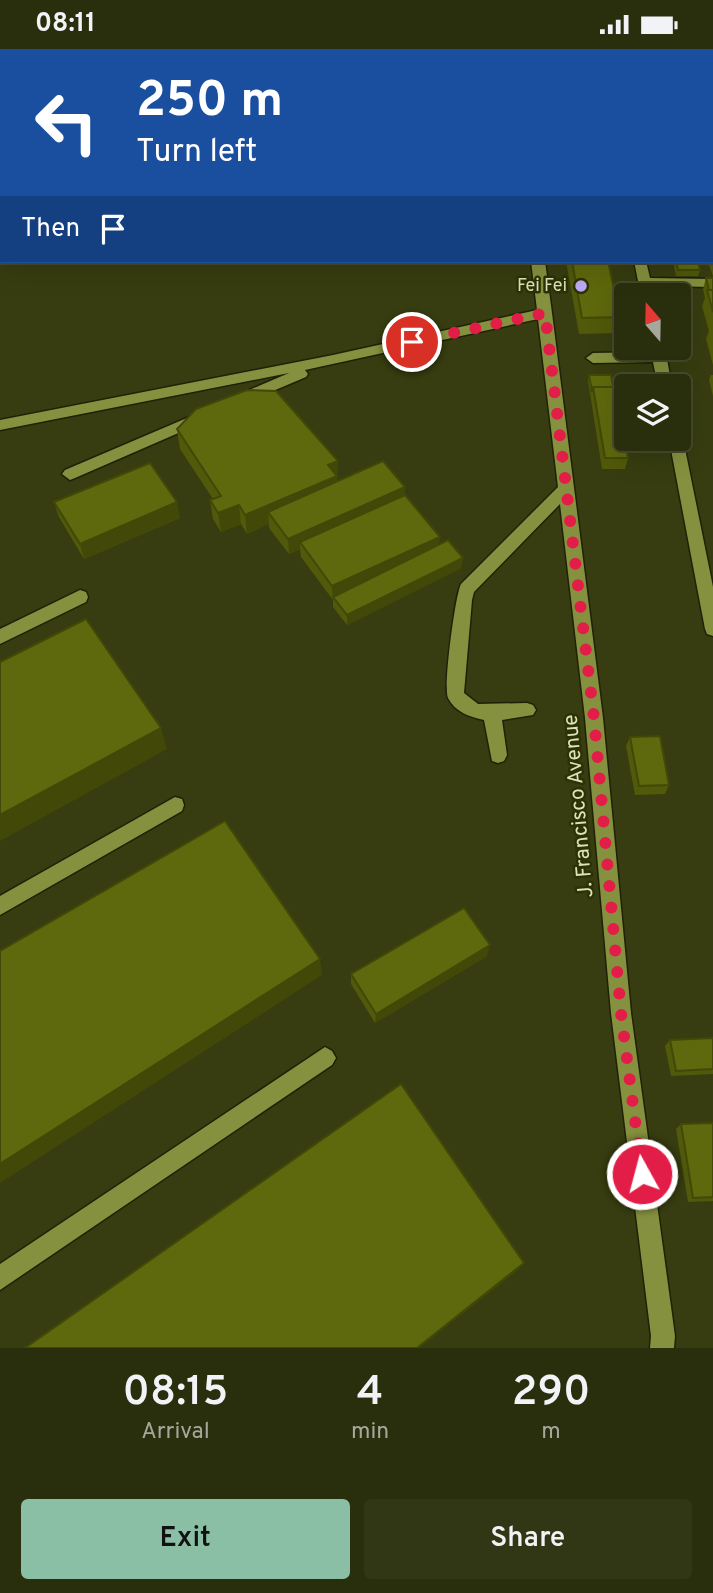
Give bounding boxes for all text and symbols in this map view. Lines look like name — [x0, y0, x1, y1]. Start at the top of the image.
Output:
text: 08:11 — [35, 8, 96, 41]
text: 250 m — [136, 72, 283, 134]
icon: left — [21, 77, 112, 168]
text: Turn left — [136, 133, 257, 173]
icon: arrive — [94, 210, 132, 248]
text: Then — [21, 213, 80, 246]
place label: Fei Fei — [517, 275, 567, 298]
marker: Fei Fei — [573, 278, 589, 294]
north arrow — [614, 283, 691, 361]
map controls — [614, 283, 691, 451]
pin — [382, 312, 442, 372]
icon: arrive — [393, 323, 431, 361]
button: layers — [614, 374, 691, 451]
street label: J. Francisco Avenue — [558, 713, 600, 899]
position arrow — [605, 1137, 679, 1211]
text: 08:15 — [123, 1367, 228, 1420]
text: 4 — [357, 1367, 383, 1420]
text: 290 — [512, 1367, 590, 1420]
text: Arrival — [141, 1418, 210, 1447]
text: min — [351, 1418, 389, 1447]
text: m — [541, 1418, 561, 1447]
button: Exit — [21, 1499, 350, 1579]
button: Share — [364, 1499, 692, 1579]

